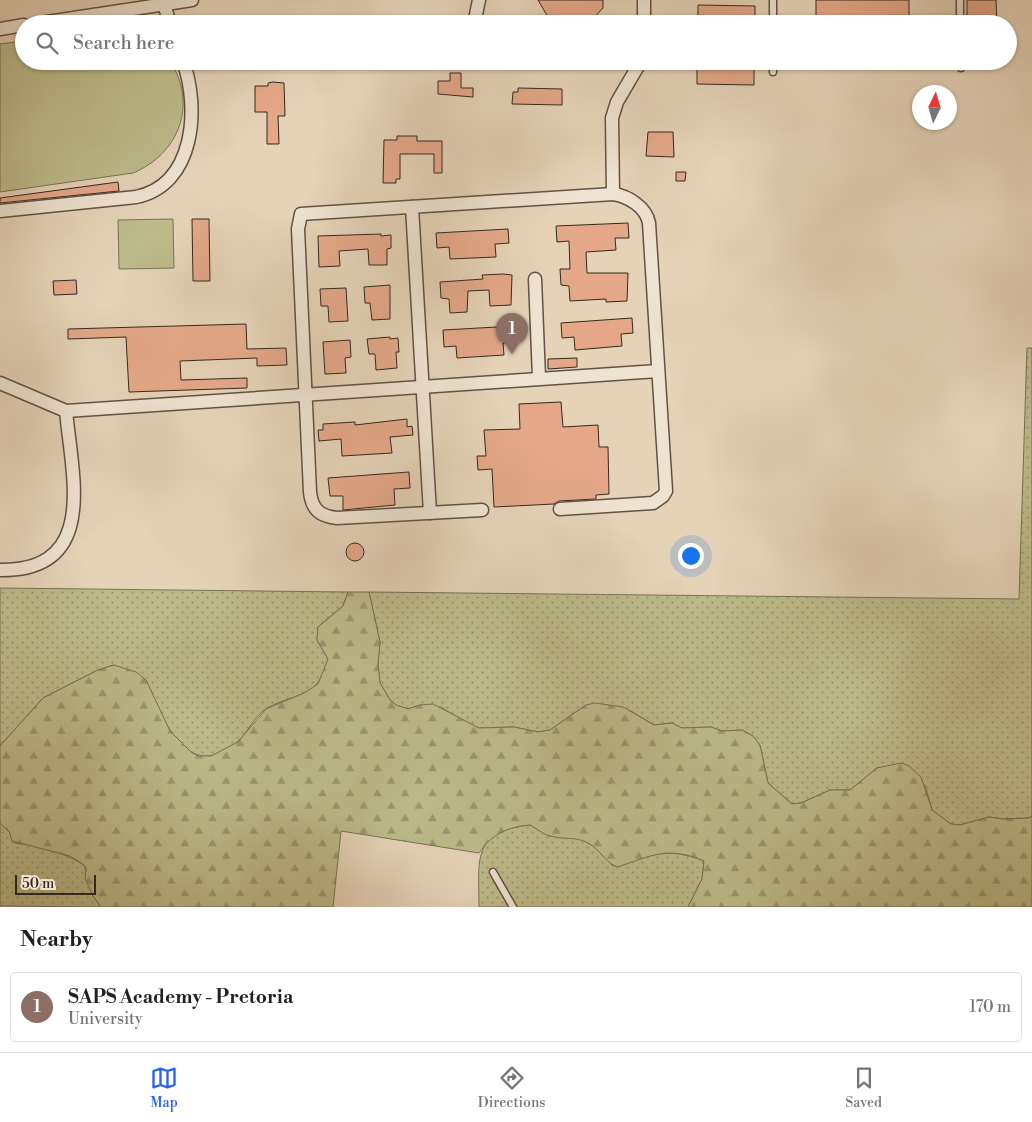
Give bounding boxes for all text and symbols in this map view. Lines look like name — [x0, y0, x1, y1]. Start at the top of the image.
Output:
search box — [15, 15, 1017, 70]
icon: search — [33, 29, 61, 57]
text: Search here — [73, 31, 174, 55]
north arrow — [912, 85, 957, 130]
pin: 1 — [496, 313, 528, 354]
your location — [678, 543, 704, 569]
scale bar — [15, 872, 96, 895]
text: 50 m — [22, 875, 54, 893]
text: Nearby — [20, 927, 93, 953]
text: SAPS Academy - Pretoria — [68, 985, 293, 1009]
text: 1 — [33, 997, 41, 1017]
text: 170 m — [969, 997, 1011, 1017]
text: University — [68, 1009, 142, 1029]
tab: Map — [150, 1064, 178, 1112]
tab: Directions — [478, 1064, 545, 1112]
tab: Saved — [845, 1064, 882, 1112]

